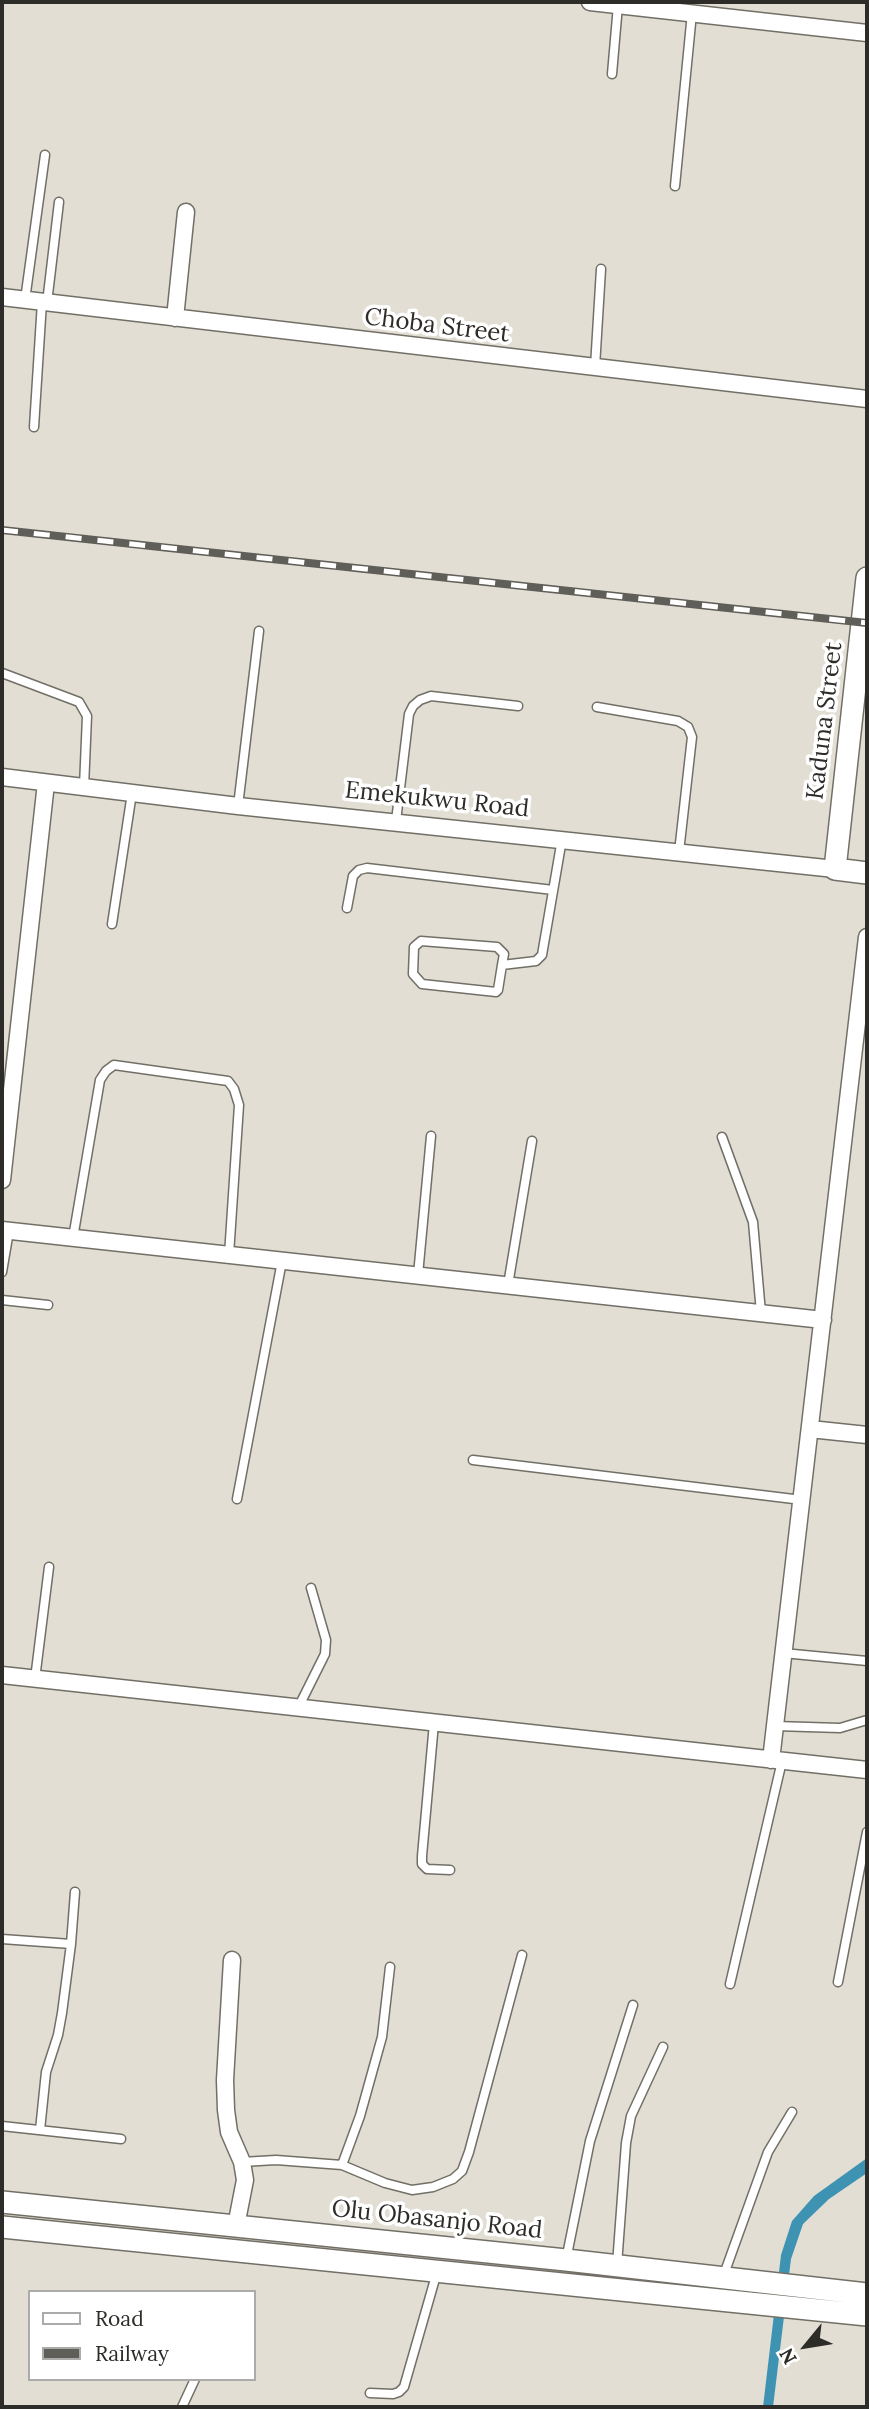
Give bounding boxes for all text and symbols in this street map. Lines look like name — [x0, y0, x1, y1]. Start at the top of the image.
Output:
street label: Choba Street — [363, 303, 511, 349]
street label: Kaduna Street — [801, 640, 849, 802]
street label: Emekukwu Road — [343, 776, 531, 824]
street label: Olu Obasanjo Road — [330, 2195, 544, 2245]
legend — [28, 2290, 256, 2381]
text: Road — [95, 2305, 144, 2332]
north arrow — [771, 2311, 841, 2381]
text: Railway — [95, 2340, 169, 2367]
text: N — [774, 2344, 802, 2369]

